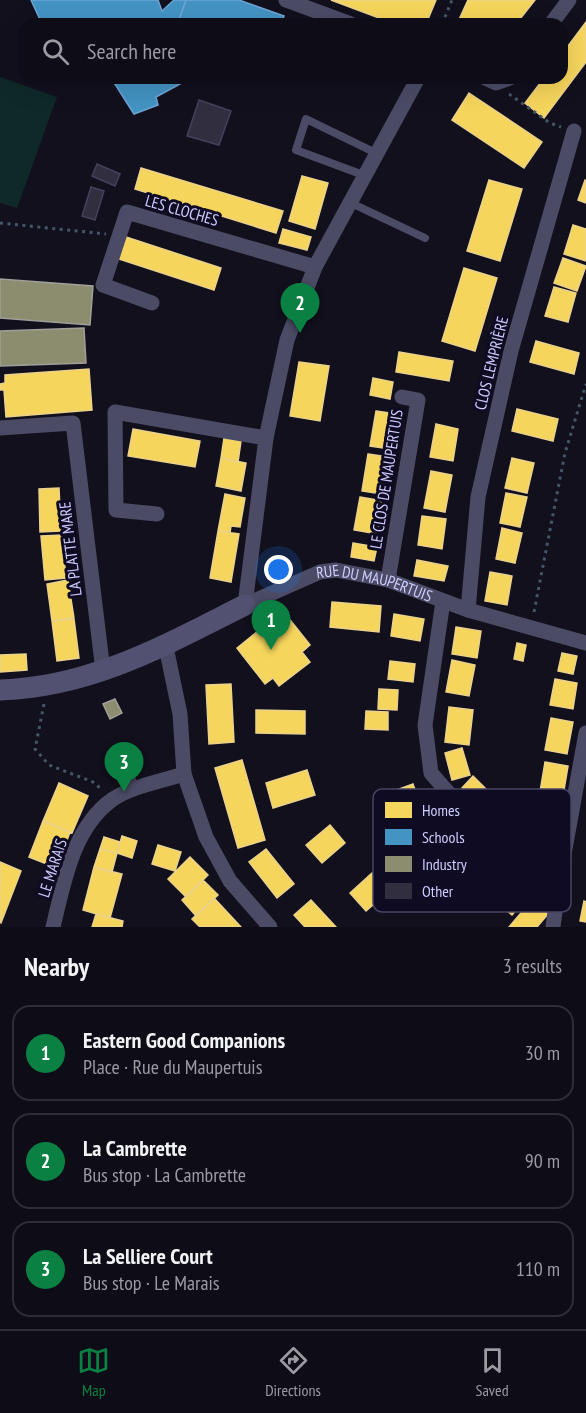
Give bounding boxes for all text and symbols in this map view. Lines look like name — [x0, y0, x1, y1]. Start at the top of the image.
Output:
search box — [18, 18, 568, 84]
icon: search — [39, 35, 72, 68]
text: Search here — [87, 37, 176, 65]
street label: LES CLOCHES — [143, 190, 221, 230]
pin: 2 — [280, 284, 320, 333]
street label: CLOS LEMPRIÈRE — [470, 314, 512, 412]
street label: LE CLOS DE MAUPERTUIS — [365, 408, 407, 550]
street label: LA PLATTE MARE — [54, 501, 86, 597]
your location — [264, 555, 293, 584]
street label: RUE DU MAUPERTUIS — [315, 560, 436, 606]
pin: 1 — [252, 600, 290, 650]
pin: 3 — [104, 742, 144, 792]
legend — [373, 789, 571, 912]
text: Homes — [422, 800, 460, 820]
text: Schools — [422, 827, 465, 847]
street label: LE MARAIS — [33, 836, 71, 900]
text: Industry — [422, 854, 467, 874]
text: Other — [422, 881, 454, 901]
text: Nearby — [24, 950, 89, 983]
text: 3 results — [503, 953, 562, 979]
text: Eastern Good Companions — [83, 1026, 285, 1054]
text: 1 — [41, 1040, 50, 1066]
text: 30 m — [525, 1040, 560, 1066]
text: Place · Rue du Maupertuis — [83, 1054, 262, 1080]
text: La Cambrette — [83, 1134, 187, 1162]
text: 2 — [41, 1148, 50, 1174]
text: 90 m — [525, 1148, 560, 1174]
text: Bus stop · La Cambrette — [83, 1162, 246, 1188]
text: La Selliere Court — [83, 1242, 213, 1270]
text: 3 — [41, 1256, 50, 1282]
text: 110 m — [516, 1256, 560, 1282]
text: Bus stop · Le Marais — [83, 1270, 220, 1296]
tab: Map — [77, 1344, 110, 1400]
tab: Directions — [265, 1344, 321, 1400]
tab: Saved — [476, 1344, 509, 1400]

